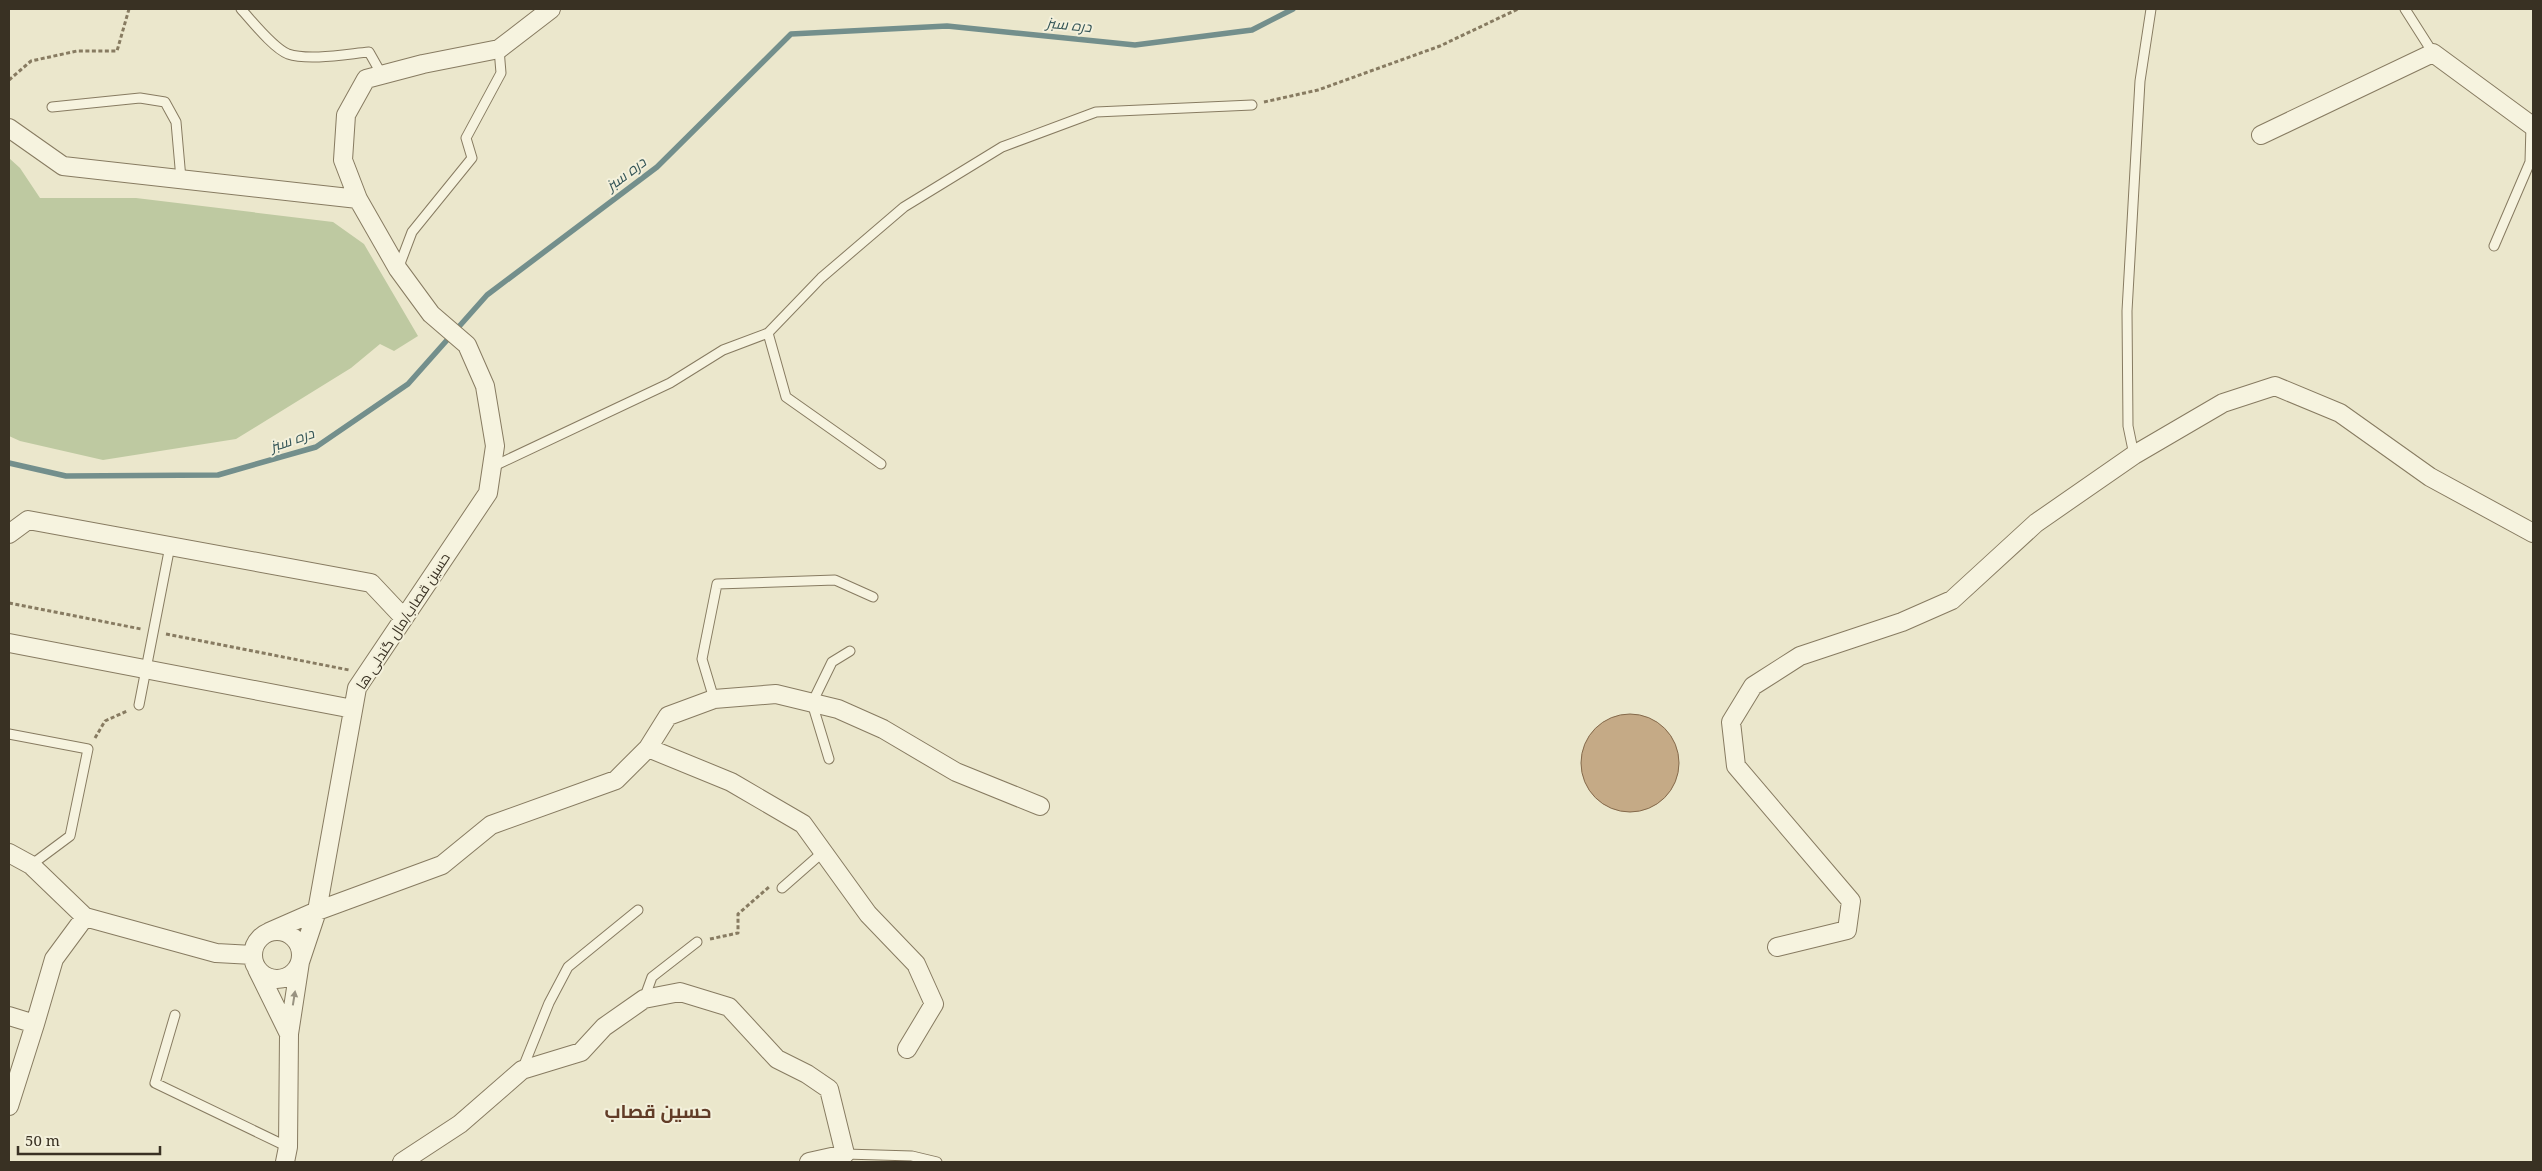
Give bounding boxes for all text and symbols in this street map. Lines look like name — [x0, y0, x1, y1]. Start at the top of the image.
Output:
water label: دره سبز — [1044, 11, 1093, 36]
water label: دره سبز — [600, 151, 650, 196]
water label: دره سبز — [265, 422, 317, 457]
street label: حسین قصاب/مال گندلی ها — [351, 549, 454, 693]
one-way arrow — [291, 990, 299, 1006]
district label: حسین قصاب — [605, 1098, 711, 1124]
scale bar — [18, 1124, 160, 1156]
text: 50 m — [25, 1130, 60, 1150]

